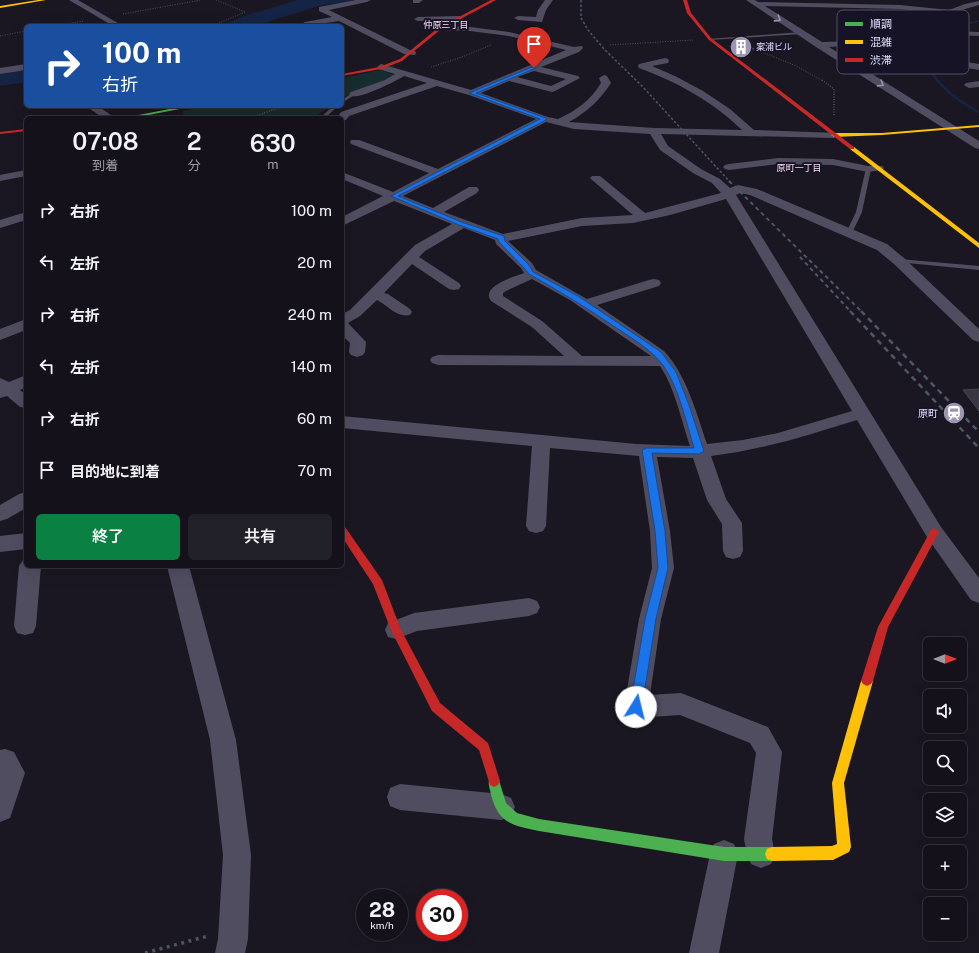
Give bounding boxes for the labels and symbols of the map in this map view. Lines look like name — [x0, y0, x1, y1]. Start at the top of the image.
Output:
legend — [837, 10, 969, 74]
one-way arrow — [774, 14, 781, 22]
text: 順調 — [870, 18, 892, 30]
district label: 仲原三丁目 — [423, 19, 469, 30]
pin — [517, 27, 551, 68]
building icon: 案浦ビル — [728, 34, 754, 60]
text: 混雑 — [870, 36, 892, 48]
place label: 案浦ビル — [756, 41, 792, 52]
text: 渋滞 — [870, 54, 892, 66]
one-way arrow — [877, 79, 884, 87]
district label: 原町一丁目 — [776, 162, 822, 173]
station icon: 原町 — [941, 400, 967, 426]
place label: 原町 — [918, 407, 938, 419]
north arrow — [923, 637, 967, 681]
position arrow — [615, 686, 657, 728]
speed limit sign: 30 — [416, 889, 468, 941]

